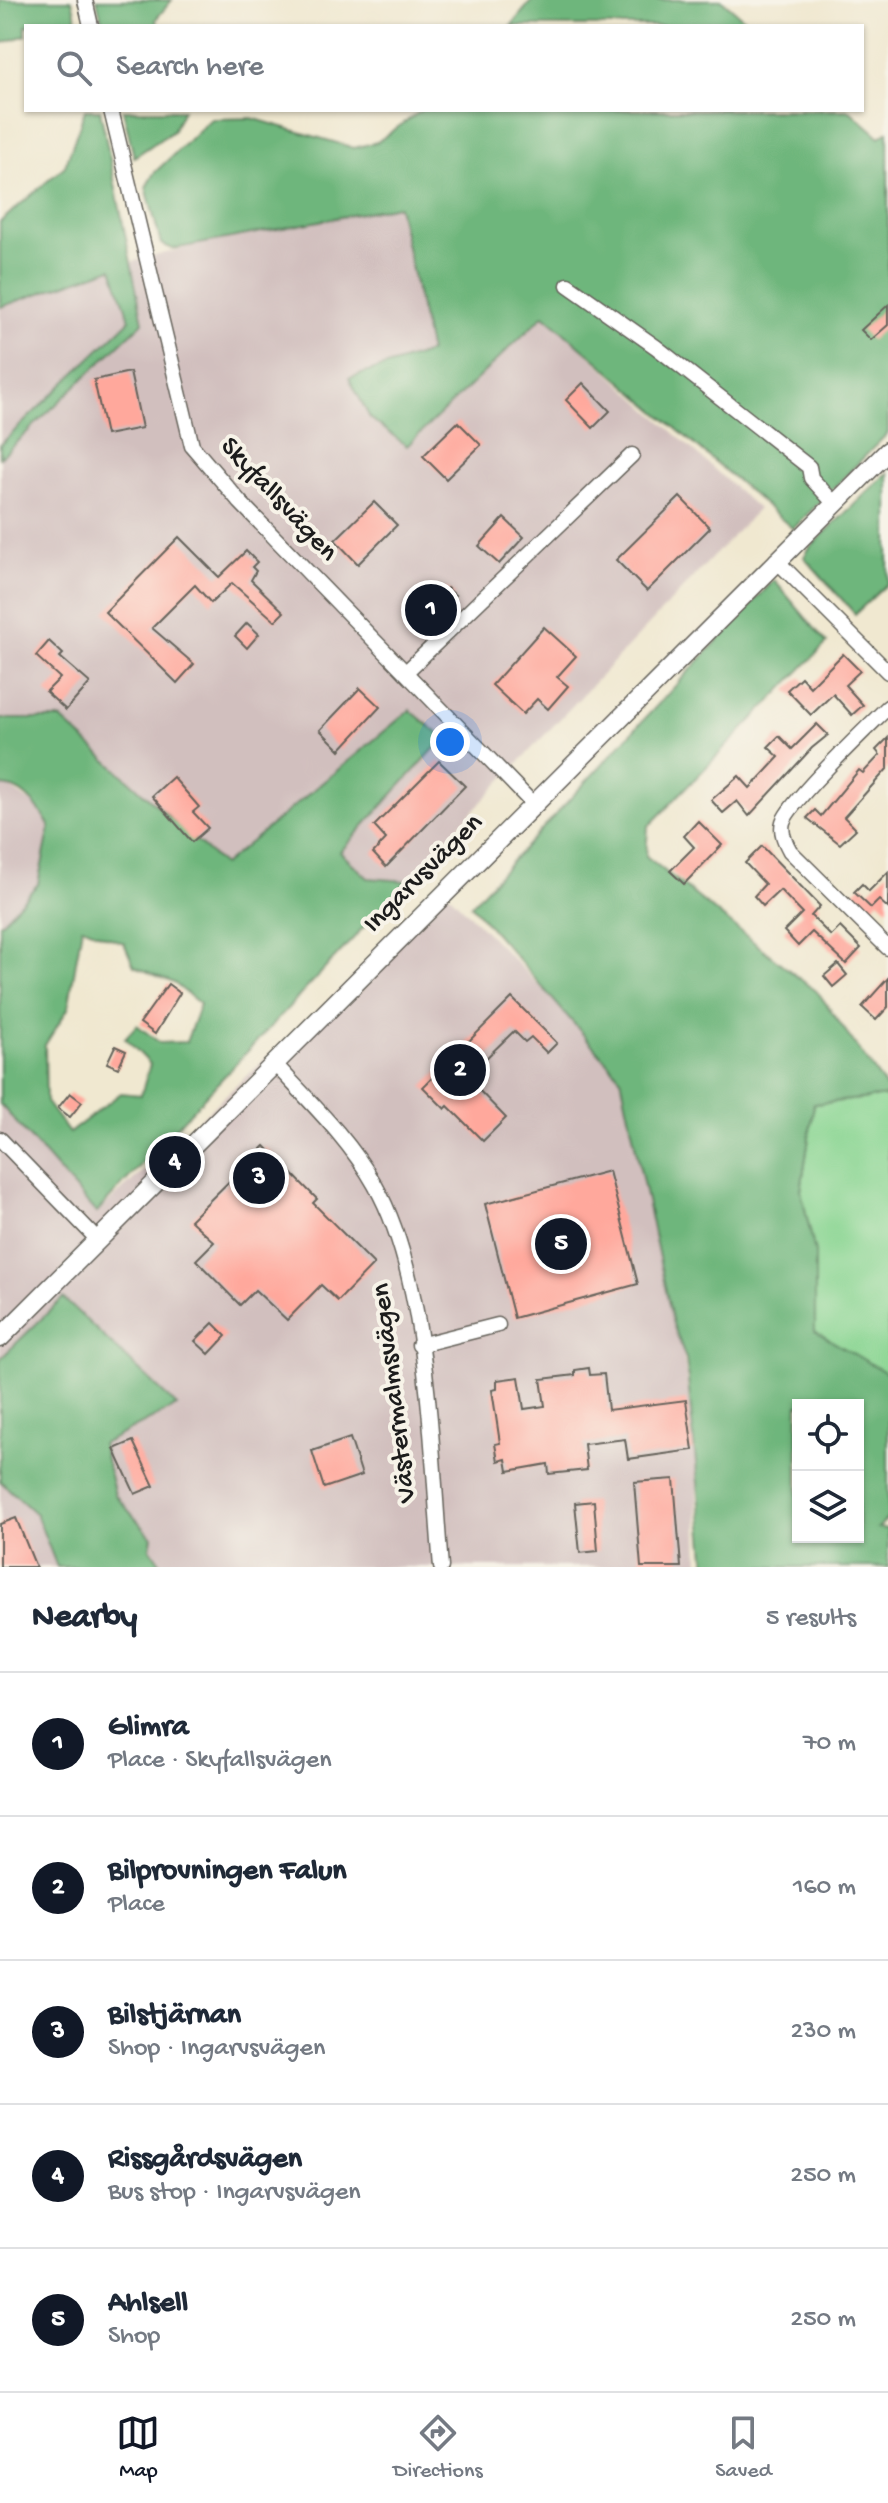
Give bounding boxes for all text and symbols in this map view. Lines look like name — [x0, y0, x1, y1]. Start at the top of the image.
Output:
search box — [24, 24, 864, 112]
icon: search — [52, 46, 96, 90]
text: Search here — [116, 51, 264, 86]
street label: Skyfallsvägen — [212, 431, 344, 569]
pin: 1 — [405, 580, 457, 640]
your location — [430, 722, 470, 762]
street label: Ingarvsvägen — [357, 807, 491, 941]
pin: 2 — [434, 1040, 486, 1100]
pin: 4 — [149, 1132, 201, 1192]
pin: 3 — [233, 1148, 285, 1208]
pin: 5 — [535, 1214, 587, 1274]
street label: Västermalmsvägen — [365, 1281, 425, 1505]
map controls — [792, 1399, 864, 1543]
button: locate — [792, 1399, 864, 1471]
button: layers — [792, 1471, 864, 1543]
text: Nearby — [32, 1599, 137, 1639]
text: 5 results — [766, 1604, 856, 1635]
text: Glimra — [108, 1711, 189, 1746]
text: 1 — [53, 1729, 63, 1760]
text: 70 m — [803, 1729, 856, 1760]
text: Place · Skyfallsvägen — [108, 1746, 332, 1777]
text: Bilprovningen Falun — [108, 1855, 347, 1890]
text: 2 — [52, 1873, 64, 1904]
text: 160 m — [793, 1873, 856, 1904]
text: Place — [108, 1890, 165, 1921]
text: Bilstjärnan — [108, 1999, 241, 2034]
text: 3 — [51, 2017, 65, 2048]
text: 230 m — [790, 2017, 856, 2048]
text: Shop · Ingarvsvägen — [108, 2034, 325, 2065]
text: Rissgårdsvägen — [108, 2143, 302, 2178]
text: 4 — [52, 2161, 64, 2192]
text: 250 m — [790, 2161, 856, 2192]
text: Bus stop · Ingarvsvägen — [108, 2178, 361, 2209]
text: Ahlsell — [108, 2287, 188, 2322]
text: 5 — [51, 2305, 65, 2336]
text: 250 m — [790, 2305, 856, 2336]
text: Shop — [108, 2322, 160, 2353]
tab: Map — [116, 2411, 160, 2485]
tab: Directions — [393, 2411, 483, 2485]
tab: Saved — [715, 2411, 772, 2485]

